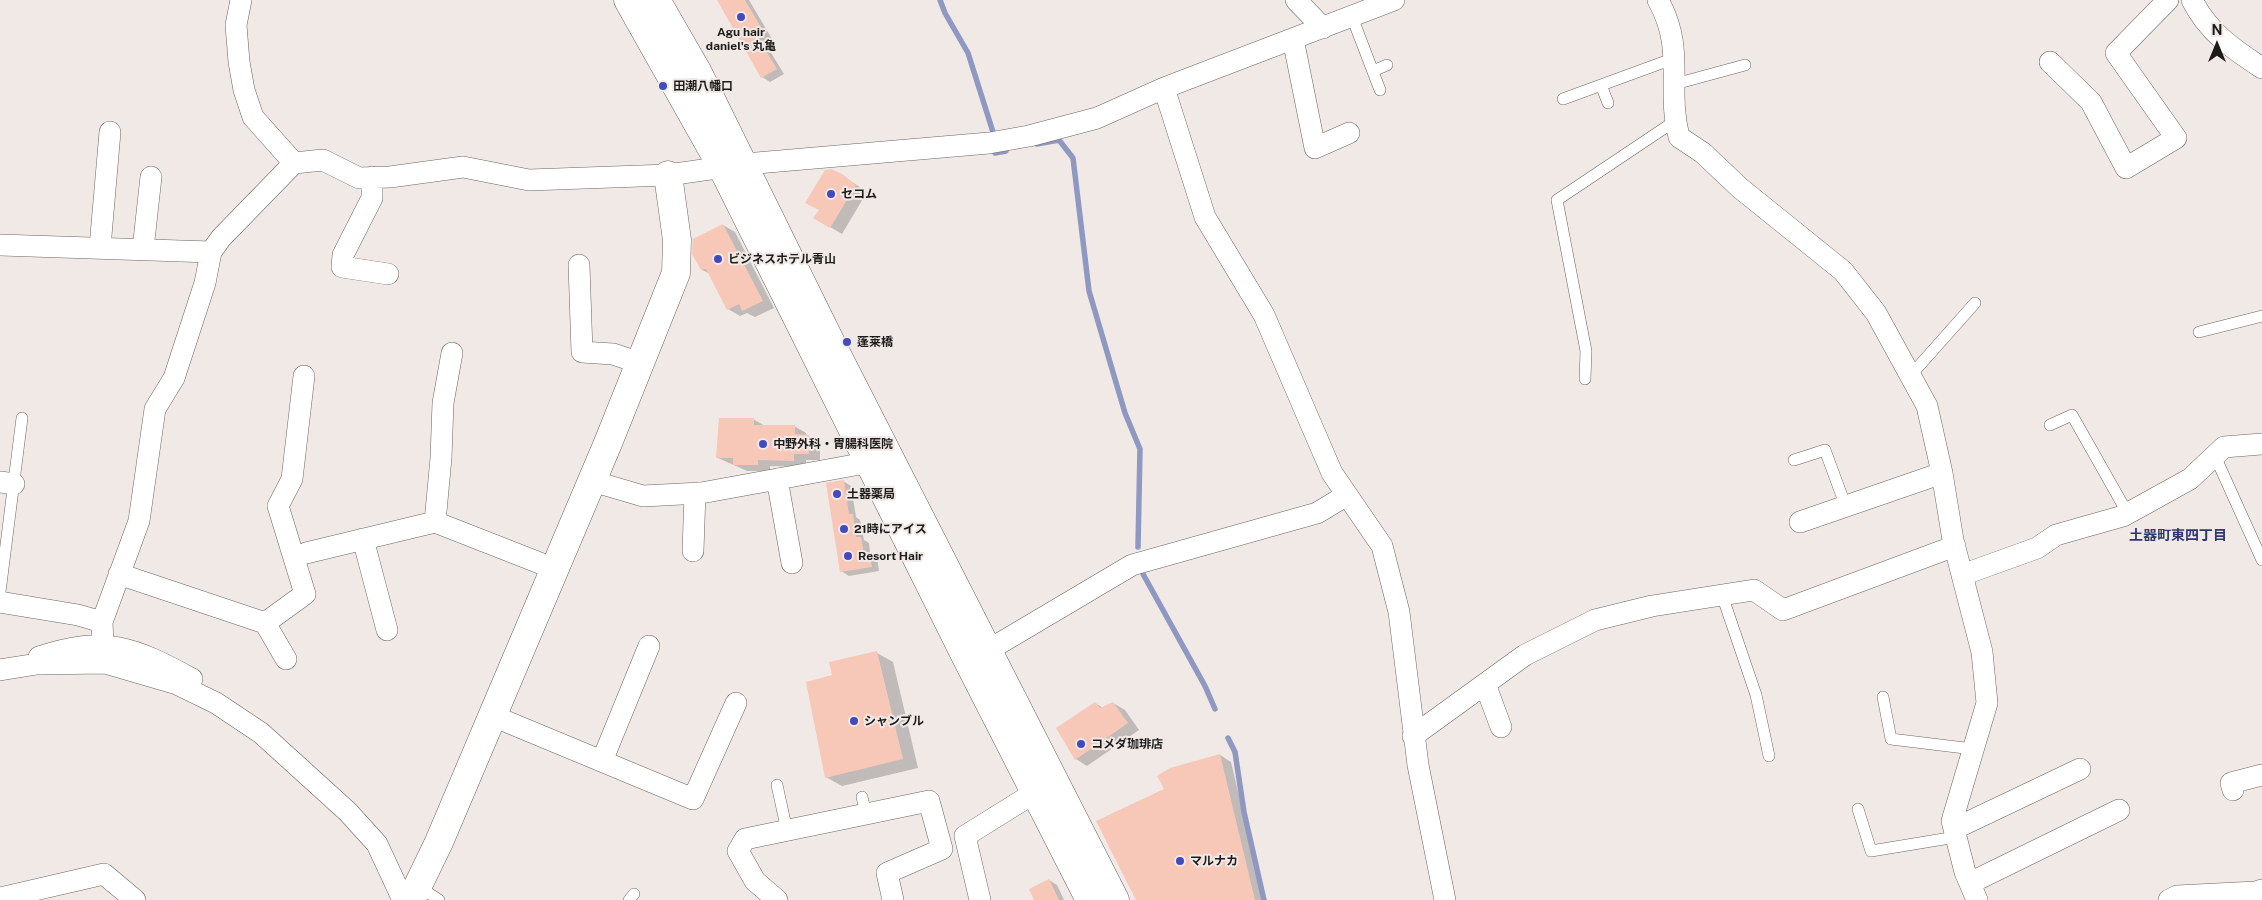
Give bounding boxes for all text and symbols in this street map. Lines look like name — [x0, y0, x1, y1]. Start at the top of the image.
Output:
marker: Agu hair daniel's 丸亀 — [735, 11, 747, 23]
north arrow — [2192, 20, 2242, 70]
text: N — [2212, 22, 2222, 38]
place label: Agu hair daniel's 丸亀 — [706, 25, 776, 53]
place label: 田潮八幡口 — [673, 79, 733, 93]
marker: 田潮八幡口 — [657, 80, 669, 92]
place label: セコム — [841, 187, 877, 201]
marker: セコム — [825, 188, 837, 200]
place label: ビジネスホテル青山 — [728, 252, 836, 266]
marker: ビジネスホテル青山 — [712, 253, 724, 265]
place label: 蓬莱橋 — [857, 335, 893, 349]
marker: 蓬莱橋 — [841, 336, 853, 348]
place label: 中野外科・胃腸科医院 — [773, 437, 893, 451]
marker: 中野外科・胃腸科医院 — [757, 438, 769, 450]
place label: 土器薬局 — [847, 487, 895, 501]
marker: 土器薬局 — [831, 488, 843, 500]
place label: 21時にアイス — [854, 522, 927, 536]
marker: 21時にアイス — [838, 523, 850, 535]
district label: 土器町東四丁目 — [2129, 528, 2227, 544]
place label: Resort Hair — [858, 549, 923, 563]
marker: Resort Hair — [842, 550, 854, 562]
place label: シャンブル — [864, 714, 924, 728]
marker: シャンブル — [848, 715, 860, 727]
place label: コメダ珈琲店 — [1091, 737, 1163, 751]
marker: コメダ珈琲店 — [1075, 738, 1087, 750]
place label: マルナカ — [1190, 854, 1238, 868]
marker: マルナカ — [1174, 855, 1186, 867]

